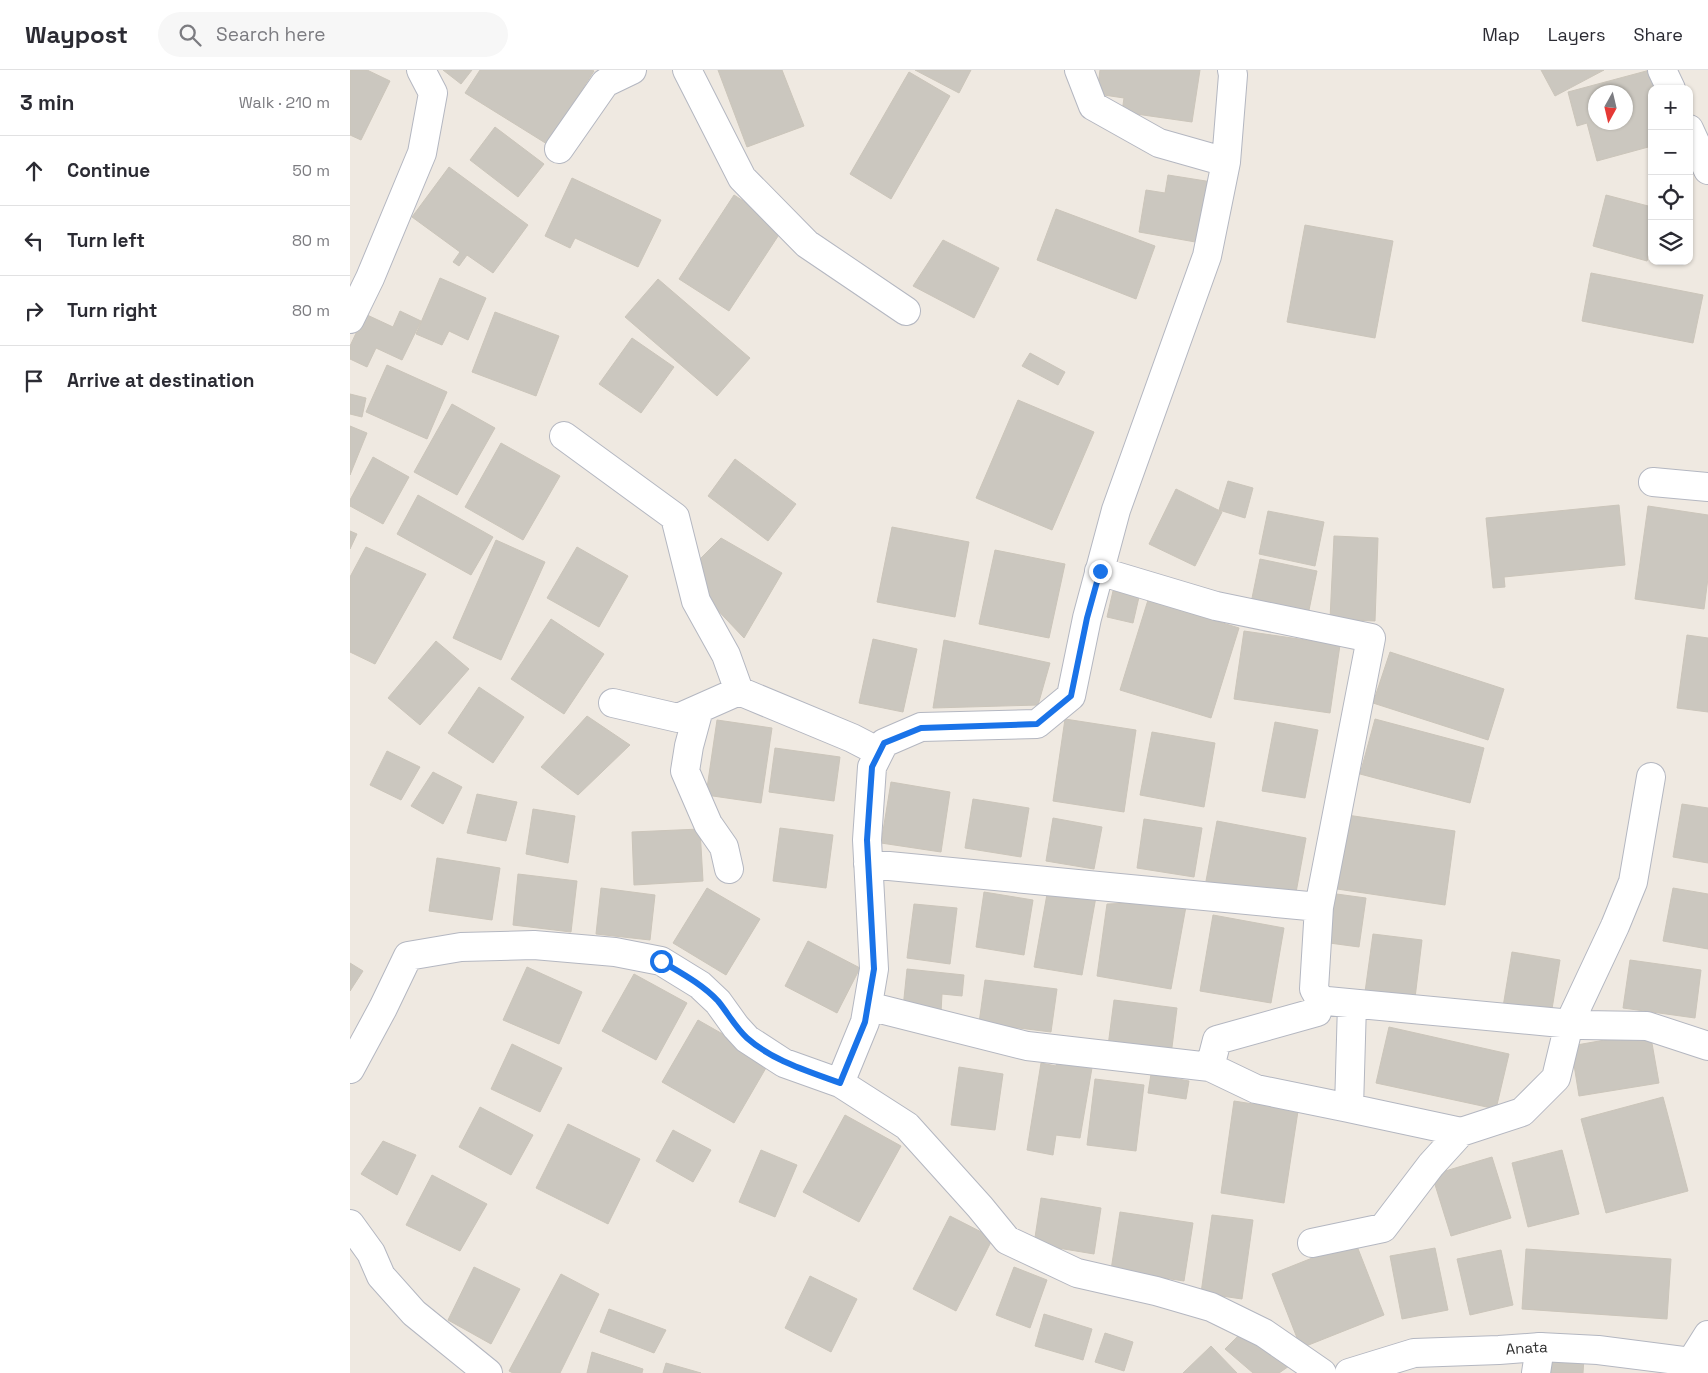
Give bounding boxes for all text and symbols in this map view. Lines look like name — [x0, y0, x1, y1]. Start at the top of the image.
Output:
search box — [158, 12, 508, 57]
text: Waypost — [25, 19, 128, 50]
icon: search — [176, 21, 204, 49]
text: Search here — [216, 22, 326, 47]
text: Map — [1482, 23, 1520, 46]
text: Layers — [1548, 23, 1605, 46]
text: Share — [1633, 23, 1683, 46]
north arrow — [1588, 85, 1633, 130]
map controls — [1648, 85, 1693, 265]
button: + — [1648, 85, 1693, 130]
text: 3 min — [20, 89, 75, 116]
text: Walk · 210 m — [239, 92, 330, 113]
button: − — [1648, 130, 1693, 175]
icon: ahead — [20, 157, 48, 185]
text: Continue — [67, 158, 150, 183]
text: 50 m — [292, 160, 330, 181]
button: locate — [1648, 175, 1693, 220]
button: layers — [1648, 220, 1693, 265]
icon: left — [20, 227, 48, 255]
text: Turn left — [67, 228, 145, 253]
text: 80 m — [292, 230, 330, 251]
icon: right — [20, 297, 48, 325]
text: Turn right — [67, 298, 157, 323]
text: 80 m — [292, 300, 330, 321]
icon: arrive — [20, 367, 48, 395]
text: Arrive at destination — [67, 368, 255, 393]
route end — [1089, 560, 1112, 583]
route start — [650, 950, 673, 973]
street label: Anata — [1505, 1337, 1549, 1358]

